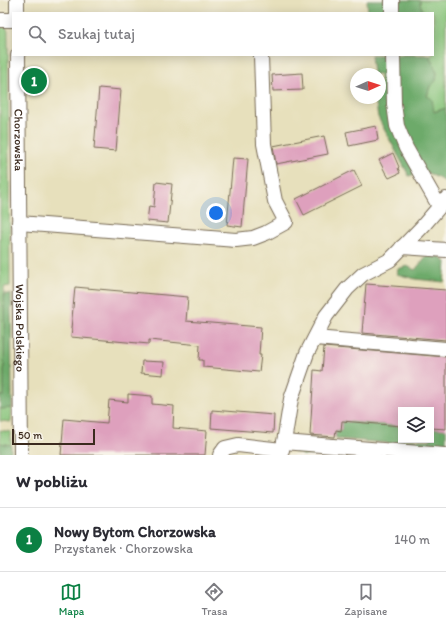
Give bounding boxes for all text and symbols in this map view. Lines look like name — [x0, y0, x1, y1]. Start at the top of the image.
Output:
search box — [12, 12, 434, 56]
icon: search — [26, 23, 48, 45]
text: Szukaj tutaj — [58, 25, 135, 43]
pin: 1 — [21, 66, 47, 96]
north arrow — [350, 68, 386, 104]
street label: Chorzowska — [11, 109, 26, 172]
your location — [206, 203, 226, 223]
street label: Wojska Polskiego — [13, 284, 27, 372]
map controls — [398, 407, 434, 443]
button: layers — [398, 407, 434, 443]
scale bar — [12, 427, 95, 446]
text: 50 m — [18, 429, 42, 442]
text: W pobliżu — [16, 471, 87, 491]
text: Nowy Bytom Chorzowska — [54, 523, 216, 541]
text: 1 — [26, 532, 32, 547]
text: 140 m — [394, 532, 430, 547]
text: Przystanek · Chorzowska — [54, 541, 193, 556]
tab: Mapa — [59, 581, 84, 618]
tab: Trasa — [202, 581, 227, 618]
tab: Zapisane — [345, 581, 387, 618]

